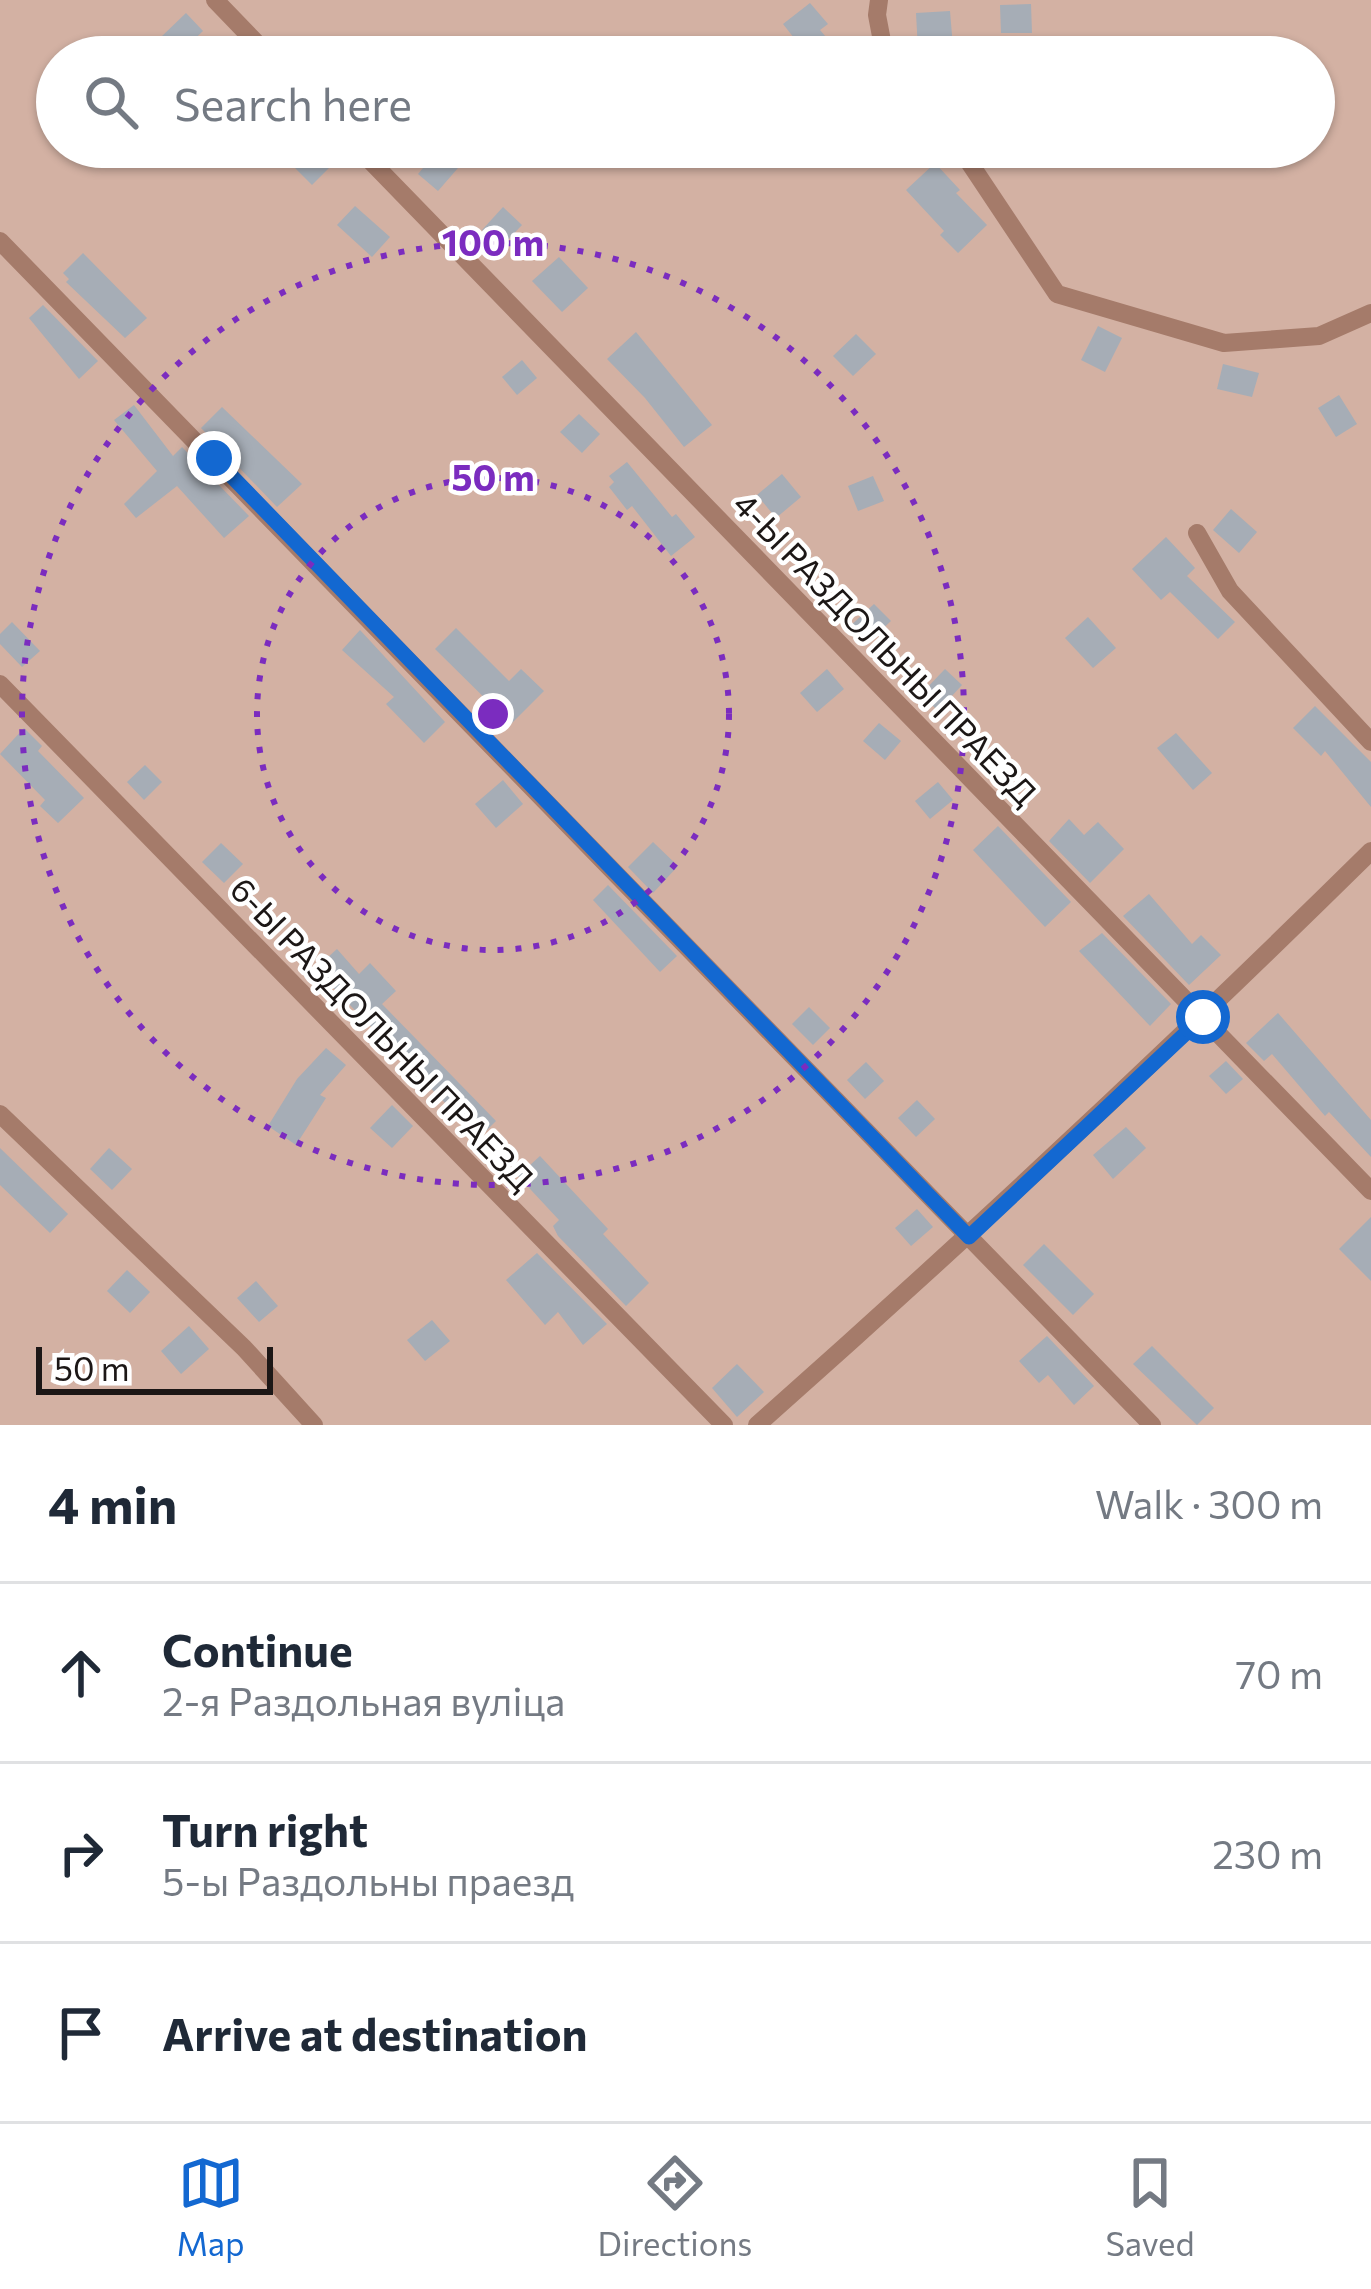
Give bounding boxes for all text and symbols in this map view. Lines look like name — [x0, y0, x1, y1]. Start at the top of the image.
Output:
search box — [36, 36, 1335, 168]
icon: search — [78, 69, 144, 135]
text: Search here — [174, 75, 412, 130]
text: 100 m — [442, 219, 544, 263]
route end — [187, 431, 241, 485]
text: 50 m — [451, 454, 535, 498]
street label: 4-Ы РАЗДОЛЬНЫ ПРАЕЗД — [726, 483, 1046, 813]
centre of rings — [472, 693, 514, 735]
street label: 6-Ы РАЗДОЛЬНЫ ПРАЕЗД — [223, 868, 543, 1198]
route start — [1176, 990, 1230, 1044]
scale bar — [36, 1341, 273, 1394]
text: 50 m — [54, 1347, 130, 1388]
text: 4 min — [48, 1472, 177, 1535]
text: Walk · 300 m — [1095, 1479, 1323, 1527]
text: Continue — [162, 1621, 353, 1676]
icon: ahead — [48, 1640, 114, 1706]
text: 70 m — [1236, 1649, 1323, 1697]
text: 2-я Раздольная вуліца — [162, 1676, 565, 1724]
text: Turn right — [162, 1801, 368, 1856]
icon: right — [48, 1820, 114, 1886]
text: 230 m — [1212, 1829, 1323, 1877]
text: 5-ы Раздольны праезд — [162, 1856, 574, 1904]
icon: arrive — [48, 2000, 114, 2066]
text: Arrive at destination — [162, 2005, 588, 2060]
tab: Map — [177, 2150, 245, 2263]
tab: Directions — [598, 2150, 752, 2263]
tab: Saved — [1105, 2150, 1194, 2263]

